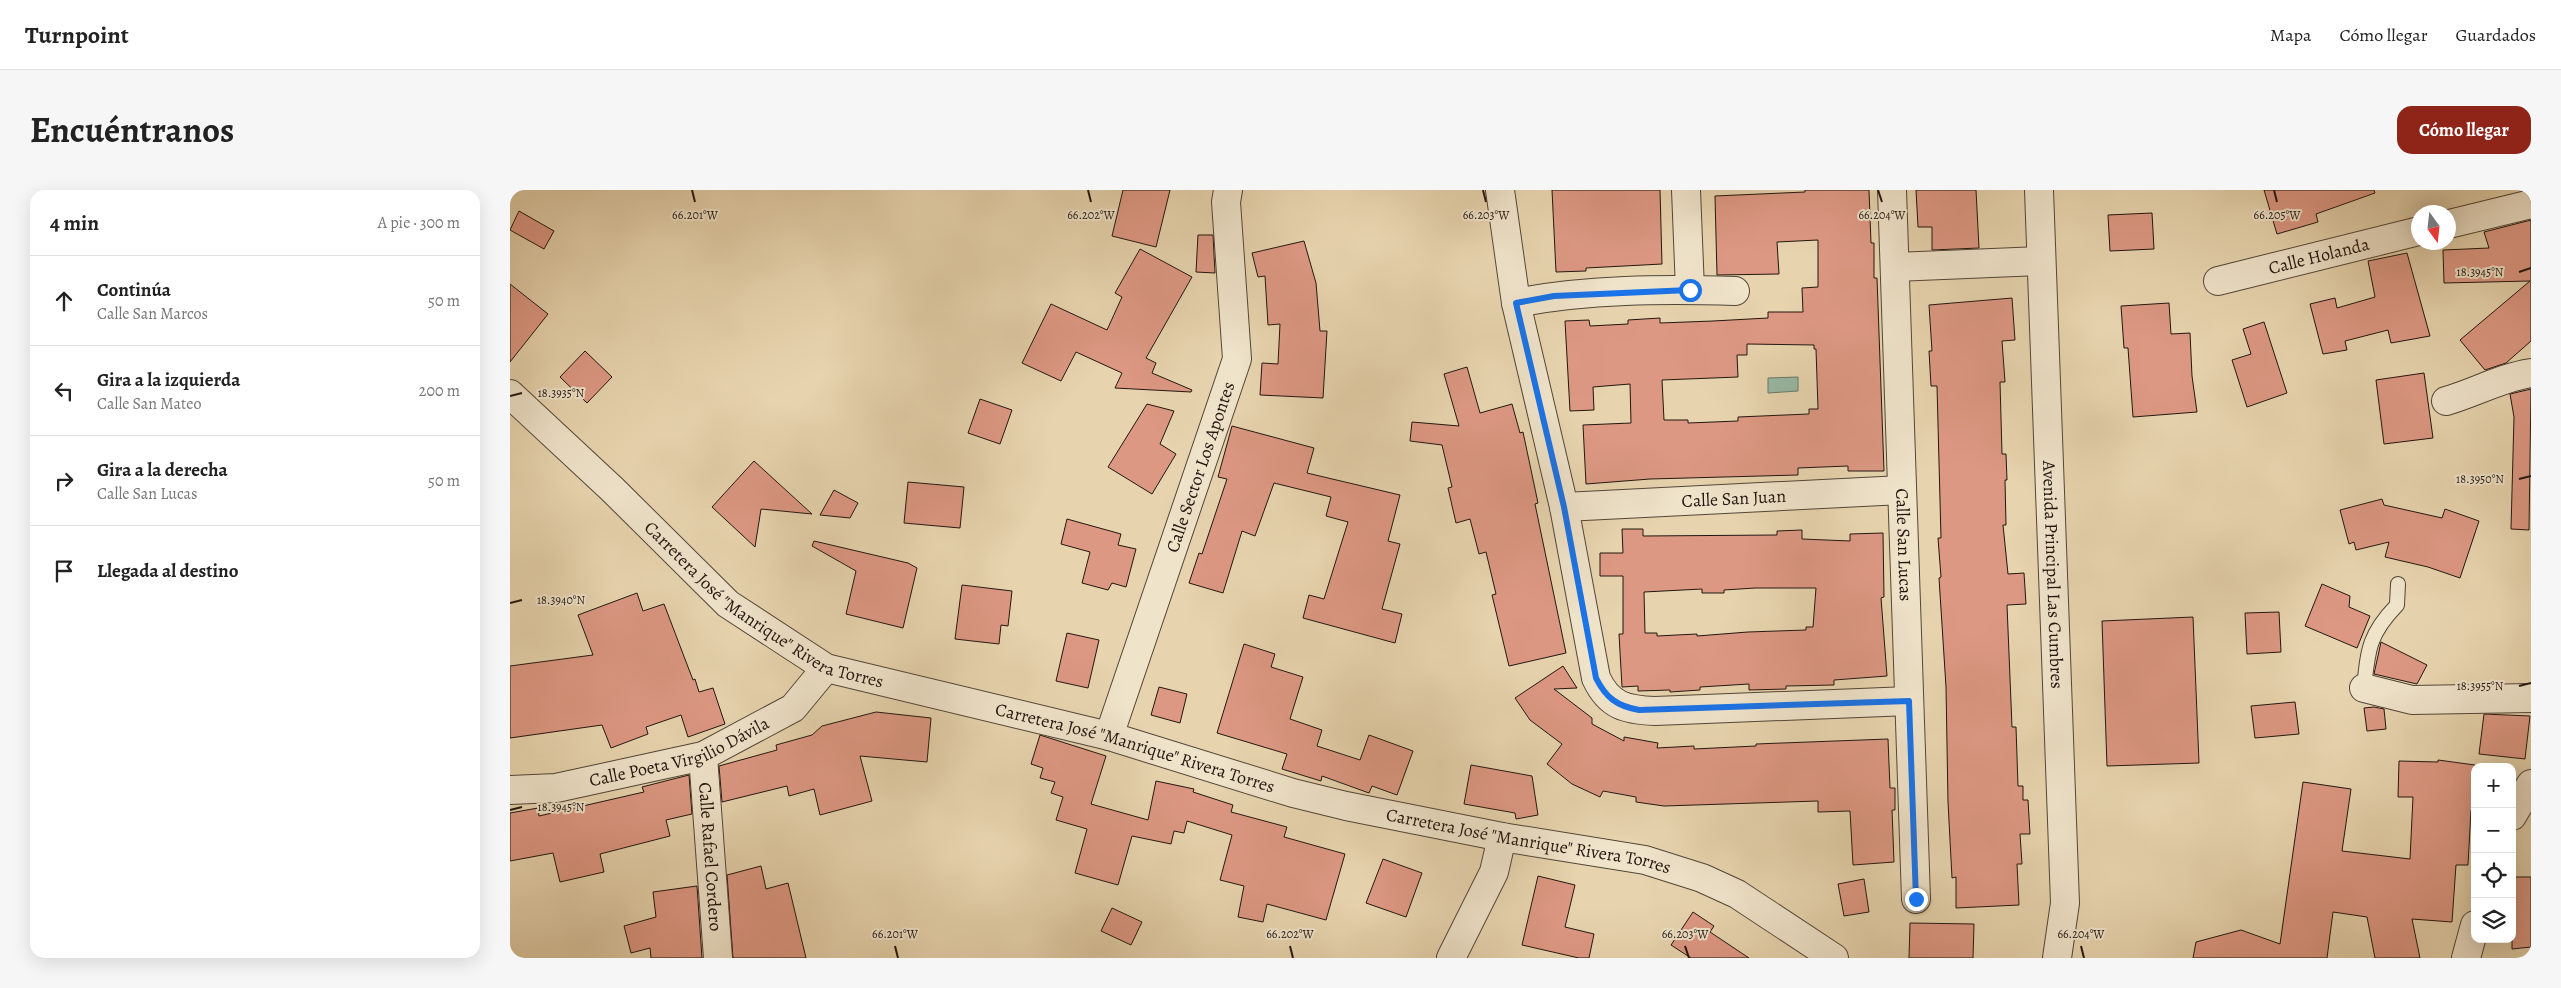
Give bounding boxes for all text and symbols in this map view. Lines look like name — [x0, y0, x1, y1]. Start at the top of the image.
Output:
text: Turnpoint — [25, 19, 129, 51]
text: Mapa — [2270, 23, 2311, 47]
text: Cómo llegar — [2339, 23, 2428, 47]
text: Guardados — [2456, 23, 2536, 47]
text: Encuéntranos — [30, 106, 234, 154]
button: Cómo llegar — [2397, 106, 2531, 154]
north arrow — [2411, 205, 2456, 250]
text: 66.201°W — [672, 207, 719, 223]
text: 66.202°W — [1067, 207, 1115, 223]
text: 66.203°W — [1463, 207, 1510, 223]
text: 66.204°W — [1858, 207, 1906, 223]
text: 66.205°W — [2254, 207, 2301, 223]
text: 4 min — [50, 209, 99, 237]
text: A pie · 300 m — [378, 212, 460, 234]
street label: Calle Holanda — [2266, 232, 2372, 280]
text: 18.3945°N — [2457, 264, 2504, 280]
text: Continúa — [97, 277, 171, 303]
route start — [1679, 279, 1702, 302]
icon: ahead — [50, 287, 78, 315]
text: 50 m — [428, 290, 460, 312]
text: Calle San Marcos — [97, 303, 208, 325]
text: Gira a la izquierda — [97, 367, 240, 393]
icon: left — [50, 377, 78, 405]
street label: Calle Sector Los Apontes — [1160, 378, 1240, 556]
text: 200 m — [419, 380, 460, 402]
text: 18.3935°N — [538, 385, 585, 401]
text: Calle San Mateo — [97, 393, 201, 415]
text: Gira a la derecha — [97, 457, 228, 483]
street label: Avenida Principal Las Cumbres — [2037, 459, 2069, 689]
icon: right — [50, 467, 78, 495]
text: 50 m — [428, 470, 460, 492]
text: 18.3950°N — [2456, 471, 2504, 487]
text: Calle San Lucas — [97, 483, 197, 505]
street label: Calle San Juan — [1681, 484, 1787, 513]
street label: Calle San Lucas — [1890, 488, 1918, 602]
street label: Carretera José "Manrique" Rivera Torres — [639, 516, 886, 693]
icon: arrive — [50, 557, 78, 585]
text: Llegada al destino — [97, 558, 239, 584]
text: 18.3940°N — [537, 592, 585, 608]
text: 18.3955°N — [2457, 678, 2504, 694]
street label: Carretera José "Manrique" Rivera Torres — [993, 697, 1278, 799]
street label: Calle Poeta Virgilio Dávila — [587, 711, 774, 792]
map controls — [2471, 763, 2516, 943]
button: + — [2471, 763, 2516, 808]
street label: Calle Rafael Cordero — [693, 781, 728, 932]
text: 18.3945°N — [538, 799, 585, 815]
street label: Carretera José "Manrique" Rivera Torres — [1384, 802, 1674, 880]
button: − — [2471, 808, 2516, 853]
button: locate — [2471, 853, 2516, 898]
route end — [1905, 888, 1928, 911]
button: layers — [2471, 898, 2516, 943]
text: 66.201°W — [872, 926, 919, 942]
text: 66.202°W — [1266, 926, 1314, 942]
text: 66.203°W — [1662, 926, 1709, 942]
text: 66.204°W — [2057, 926, 2105, 942]

